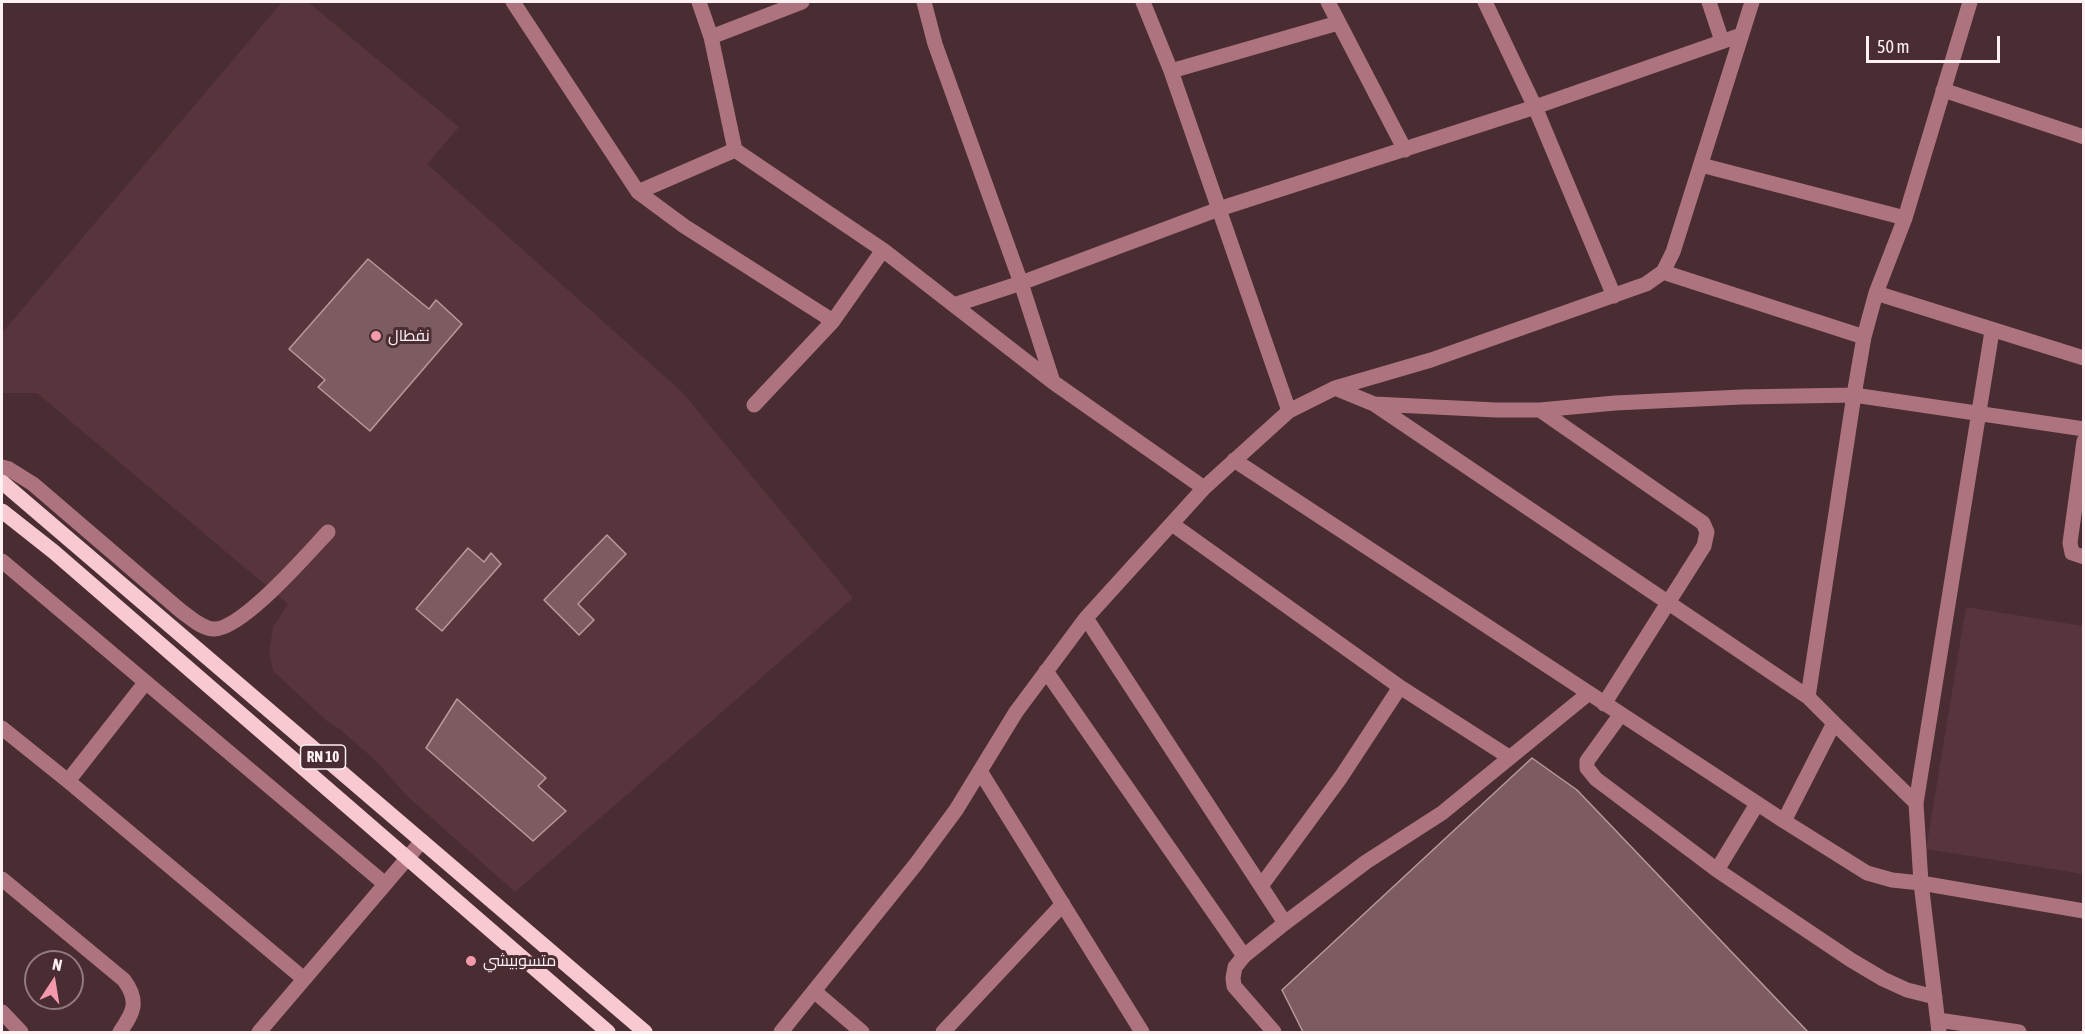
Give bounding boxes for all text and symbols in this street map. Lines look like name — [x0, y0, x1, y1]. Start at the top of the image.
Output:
scale bar — [1869, 24, 2002, 62]
text: 50 m — [1877, 36, 1909, 57]
place label: نفطال — [388, 326, 430, 346]
marker: نفطال — [369, 329, 383, 343]
road number: RN 10 — [300, 745, 346, 769]
north arrow — [24, 950, 84, 1010]
place label: متسوبيشي — [483, 951, 556, 971]
marker: متسوبيشي — [464, 954, 478, 968]
text: N — [51, 955, 64, 974]

